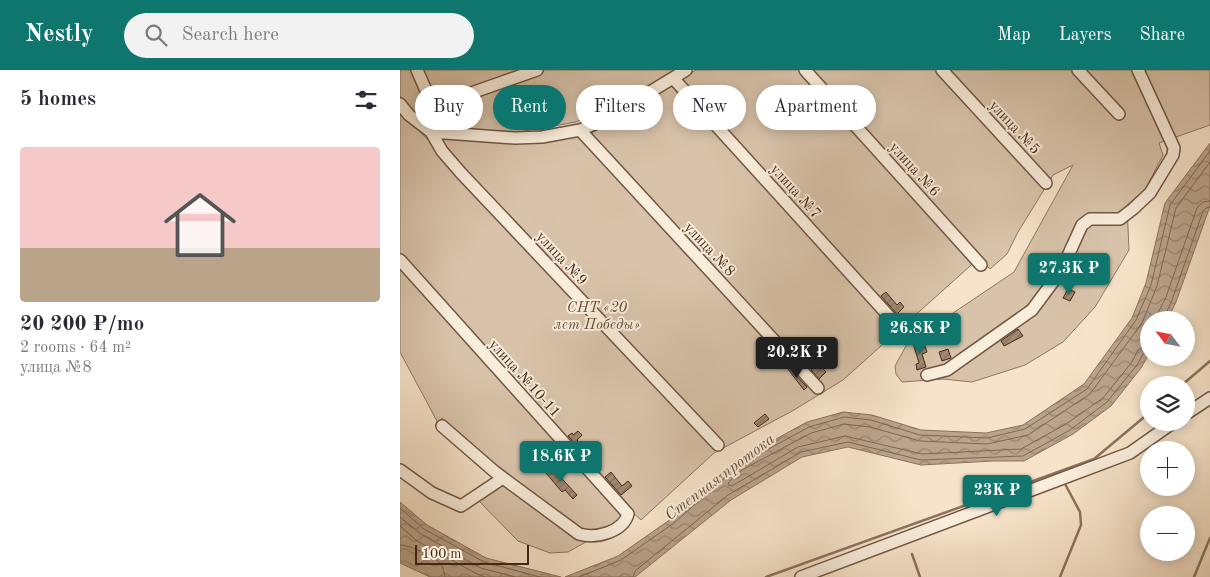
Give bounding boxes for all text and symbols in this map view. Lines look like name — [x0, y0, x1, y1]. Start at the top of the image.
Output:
search box — [124, 13, 474, 58]
icon: search — [142, 21, 170, 49]
text: Nestly — [25, 23, 94, 47]
text: Search here — [182, 26, 279, 45]
text: Map — [997, 26, 1031, 44]
text: Layers — [1059, 26, 1111, 44]
text: Share — [1139, 26, 1185, 44]
chip: Buy — [415, 85, 483, 130]
chip: Rent — [493, 85, 566, 130]
chip: Filters — [576, 85, 663, 130]
chip: New — [673, 85, 746, 130]
chip: Apartment — [756, 85, 876, 130]
icon: filters — [352, 86, 380, 114]
text: 5 homes — [20, 89, 96, 110]
street label: улица №5 — [985, 98, 1042, 158]
street label: улица №6 — [886, 140, 942, 200]
street label: улица №7 — [767, 162, 823, 222]
icon: home — [155, 180, 245, 270]
street label: улица №8 — [680, 220, 737, 280]
street label: улица №9 — [532, 229, 589, 289]
pin: 27.3K ₽ — [1023, 252, 1115, 295]
text: 27.3K ₽ — [1039, 261, 1099, 277]
park label: СНТ «20 лет Победы» — [554, 301, 640, 333]
north arrow — [1140, 311, 1195, 366]
map controls — [1140, 311, 1195, 561]
pin: 26.8K ₽ — [874, 312, 966, 355]
text: 20 200 ₽/mo — [20, 314, 144, 335]
text: 26.8K ₽ — [890, 321, 950, 337]
pin: 20.2K ₽ — [751, 336, 843, 379]
street label: улица №10-11 — [485, 337, 563, 421]
text: 2 rooms · 64 m² — [20, 340, 131, 356]
text: 20.2K ₽ — [767, 345, 827, 361]
text: улица №8 — [20, 360, 92, 376]
button: layers — [1140, 376, 1195, 431]
water label: Степная протока — [662, 431, 778, 524]
pin: 18.6K ₽ — [515, 440, 607, 483]
button: + — [1140, 441, 1195, 496]
text: 18.6K ₽ — [531, 449, 591, 465]
pin: 23K ₽ — [962, 474, 1032, 517]
text: 23K ₽ — [974, 483, 1020, 499]
button: − — [1140, 506, 1195, 561]
scale bar — [415, 542, 529, 565]
text: 100 m — [422, 547, 461, 561]

